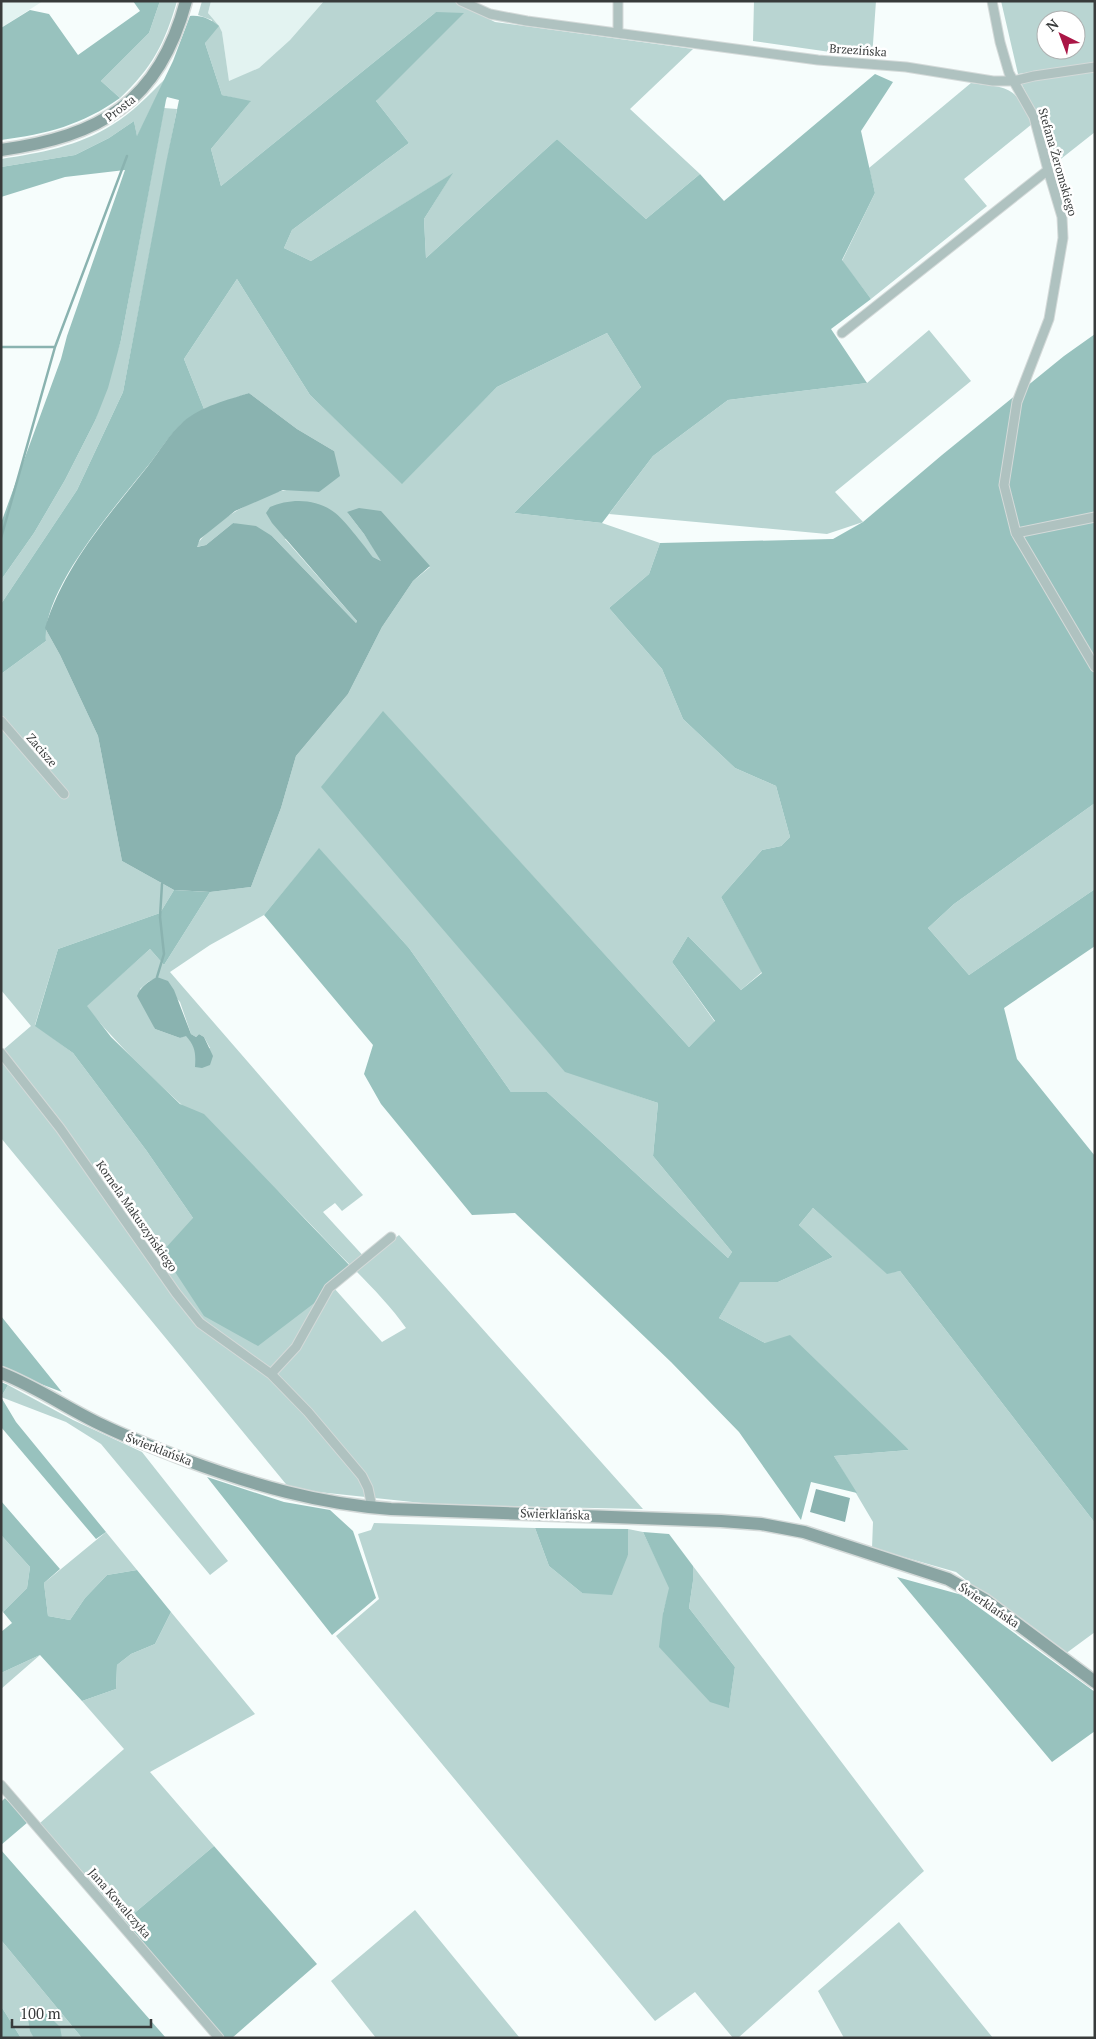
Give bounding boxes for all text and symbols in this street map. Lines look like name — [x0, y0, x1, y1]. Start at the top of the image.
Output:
north arrow — [1036, 10, 1086, 60]
text: N — [1042, 14, 1063, 36]
street label: Brzezińska — [829, 41, 887, 59]
street label: Prosta — [102, 92, 138, 124]
street label: Stefana Żeromskiego — [1035, 106, 1081, 218]
street label: Zacisze — [23, 730, 61, 770]
street label: Kornela Makuszyńskiego — [93, 1158, 181, 1275]
street label: Świerklańska — [124, 1429, 194, 1469]
street label: Świerklańska — [520, 1505, 590, 1523]
street label: Świerklańska — [956, 1579, 1022, 1631]
street label: Jana Kowalczyka — [86, 1865, 154, 1941]
scale bar — [12, 1996, 151, 2028]
text: 100 m — [20, 2003, 61, 2023]

